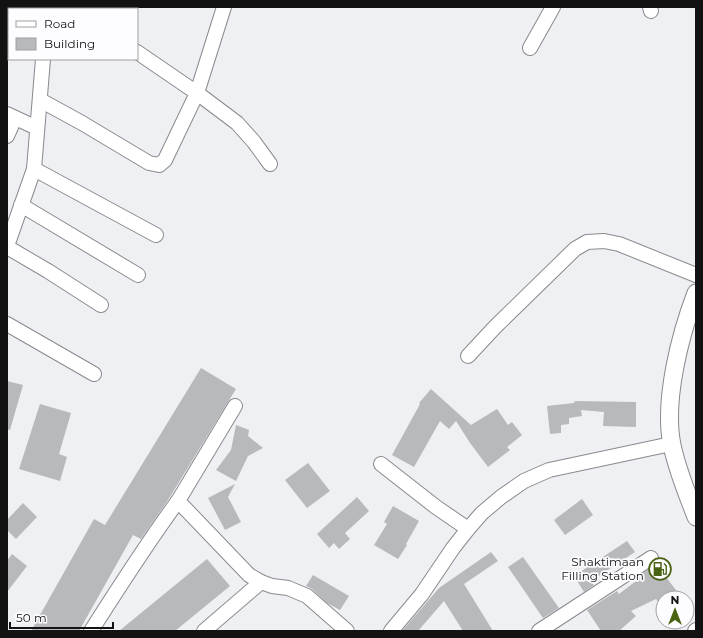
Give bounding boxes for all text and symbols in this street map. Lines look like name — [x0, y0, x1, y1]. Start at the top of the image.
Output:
legend — [8, 8, 138, 60]
text: Road — [44, 16, 75, 31]
text: Building — [44, 36, 95, 51]
place label: Shaktimaan Filling Station — [561, 554, 644, 583]
fuel station icon: Shaktimaan Filling Station — [647, 556, 673, 582]
north arrow — [655, 590, 695, 630]
text: N — [671, 593, 679, 607]
scale bar — [10, 604, 113, 630]
text: 50 m — [16, 610, 47, 625]

